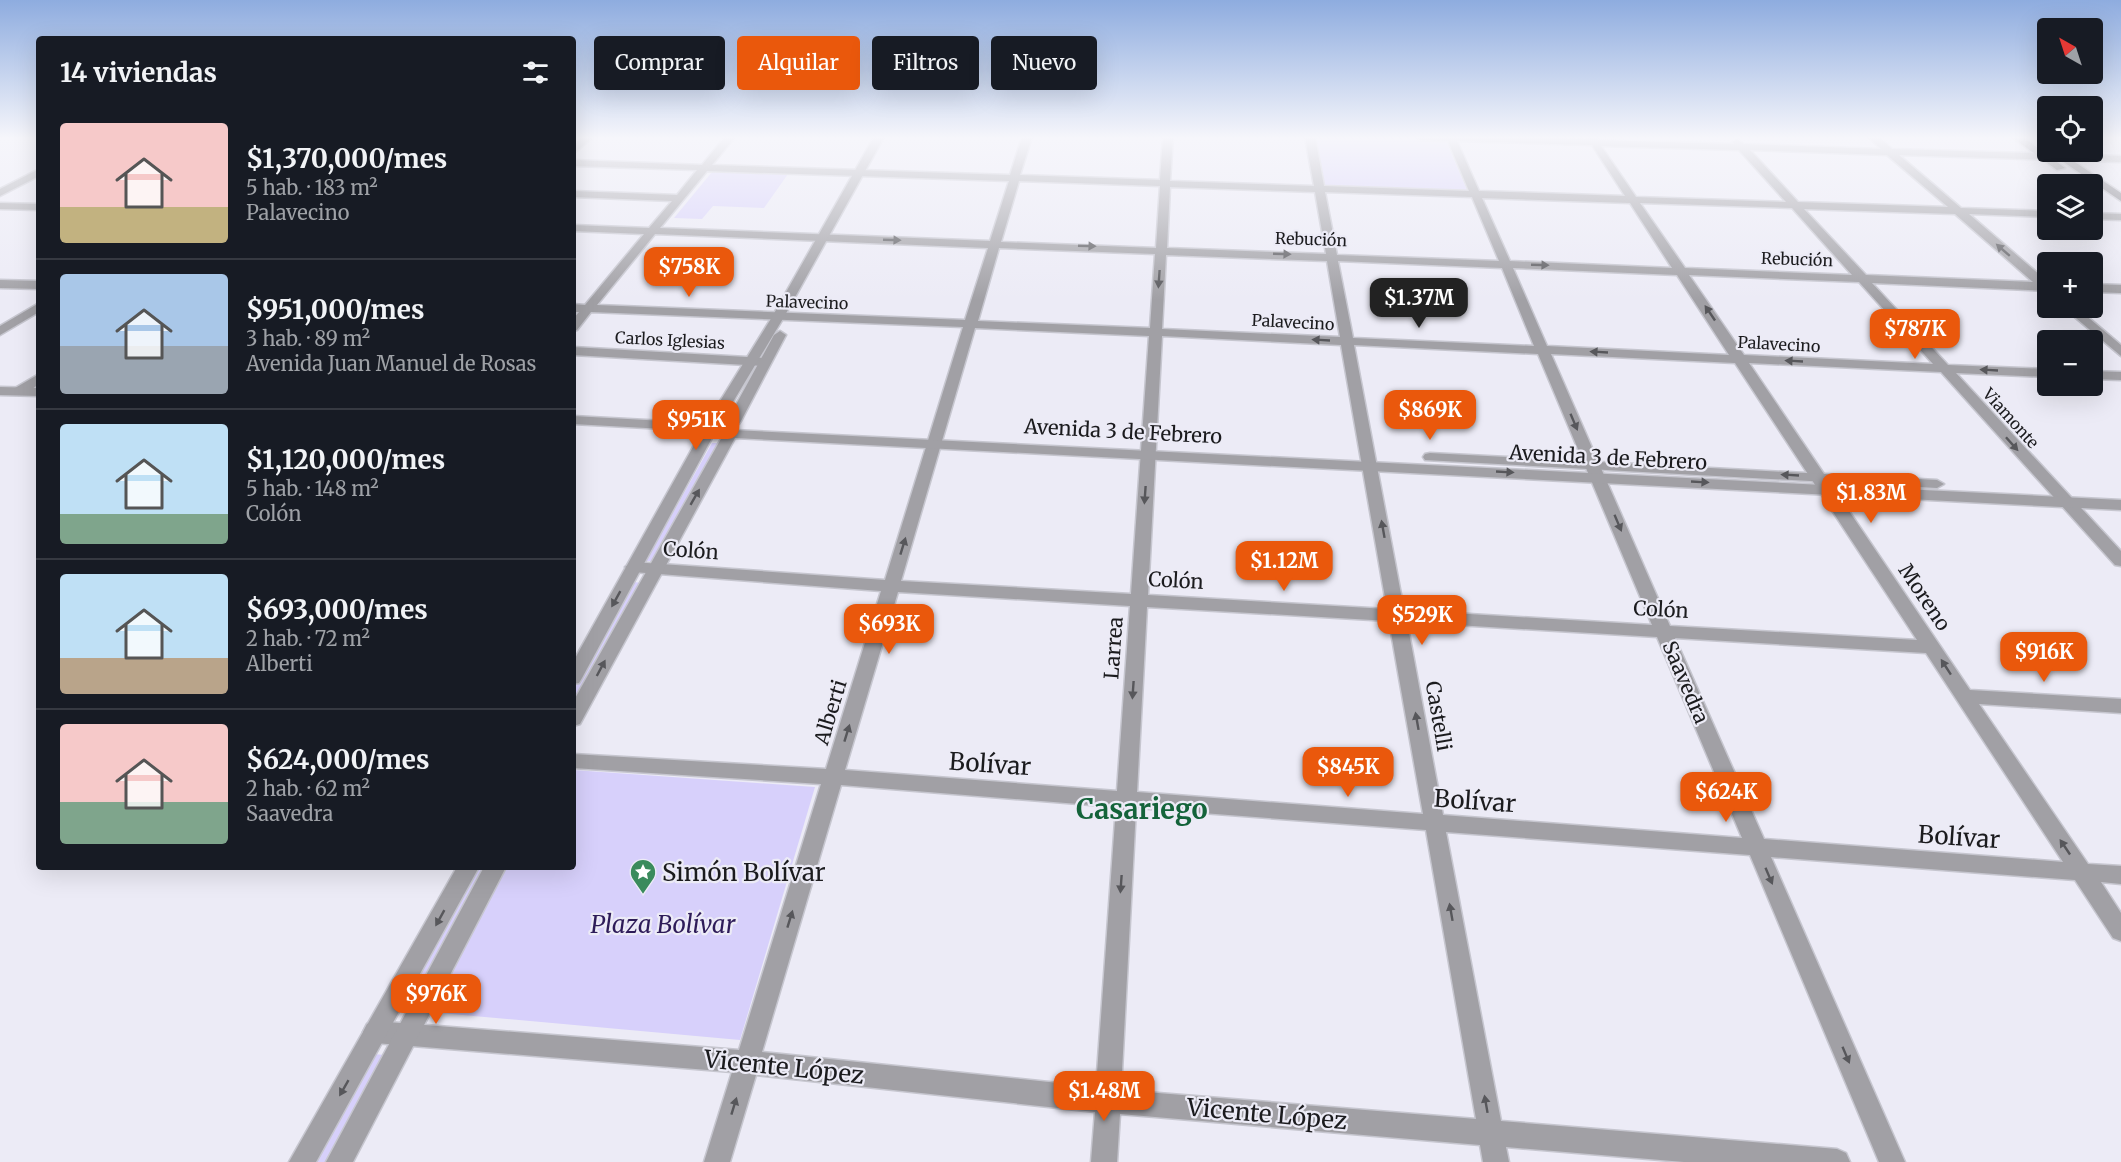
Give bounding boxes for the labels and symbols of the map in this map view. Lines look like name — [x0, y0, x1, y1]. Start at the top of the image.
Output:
north arrow — [2037, 18, 2103, 84]
street label: Rebución — [1275, 228, 1348, 250]
one-way arrow — [883, 235, 902, 244]
one-way arrow — [1078, 242, 1097, 251]
one-way arrow — [1996, 244, 2011, 257]
pin: $758K — [647, 247, 731, 298]
street label: Rebución — [1761, 248, 1834, 270]
one-way arrow — [1272, 250, 1291, 259]
one-way arrow — [1530, 260, 1549, 269]
one-way arrow — [1154, 270, 1163, 289]
pin: $1.37M — [1370, 278, 1468, 329]
street label: Palavecino — [765, 291, 849, 313]
one-way arrow — [1704, 305, 1715, 321]
pin: $787K — [1873, 309, 1957, 360]
street label: Palavecino — [1251, 310, 1335, 334]
street label: Carlos Iglesias — [615, 327, 725, 353]
street label: Palavecino — [1737, 332, 1821, 356]
one-way arrow — [1311, 335, 1330, 344]
one-way arrow — [1590, 348, 1609, 357]
one-way arrow — [1785, 357, 1804, 366]
one-way arrow — [1980, 366, 1999, 375]
street label: Viamonte — [1978, 383, 2043, 452]
pin: $869K — [1388, 390, 1472, 441]
pin: $951K — [654, 400, 738, 451]
street label: Avenida 3 de Febrero — [1022, 413, 1223, 449]
one-way arrow — [1569, 414, 1579, 432]
one-way arrow — [2005, 436, 2019, 451]
street label: Avenida 3 de Febrero — [1507, 439, 1708, 475]
one-way arrow — [1496, 468, 1515, 477]
one-way arrow — [1781, 470, 1800, 479]
pin: $1.83M — [1822, 473, 1920, 524]
one-way arrow — [1690, 478, 1709, 487]
one-way arrow — [1141, 485, 1150, 504]
one-way arrow — [690, 489, 701, 505]
one-way arrow — [1613, 515, 1623, 533]
one-way arrow — [1378, 519, 1387, 538]
street label: Colón — [662, 536, 720, 564]
one-way arrow — [899, 537, 908, 555]
pin: $1.12M — [1235, 541, 1333, 592]
street label: Moreno — [1894, 559, 1957, 635]
street label: Colón — [1148, 566, 1204, 594]
one-way arrow — [611, 591, 621, 608]
pin: $529K — [1380, 595, 1464, 646]
street label: Colón — [1633, 595, 1689, 623]
pin: $693K — [847, 604, 931, 655]
street label: Larrea — [1098, 616, 1128, 680]
pin: $916K — [2002, 632, 2086, 683]
street label: Saavedra — [1657, 637, 1715, 727]
one-way arrow — [596, 659, 606, 676]
one-way arrow — [1940, 660, 1952, 676]
street label: Alberti — [808, 676, 852, 749]
street label: Castelli — [1421, 679, 1457, 753]
one-way arrow — [1129, 680, 1138, 699]
one-way arrow — [1412, 711, 1421, 730]
one-way arrow — [843, 724, 852, 742]
street label: Bolívar — [948, 746, 1032, 782]
pin: $845K — [1306, 747, 1390, 798]
pin: $624K — [1684, 772, 1768, 823]
street label: Bolívar — [1433, 783, 1517, 819]
district label: Casariego — [1076, 792, 1208, 826]
street label: Bolívar — [1917, 819, 2001, 855]
one-way arrow — [2060, 839, 2071, 856]
place icon: Simón Bolívar — [628, 857, 658, 895]
place label: Simón Bolívar — [662, 857, 826, 888]
one-way arrow — [1764, 868, 1774, 886]
one-way arrow — [1116, 875, 1126, 894]
one-way arrow — [1446, 903, 1455, 922]
park label: Plaza Bolívar — [591, 909, 737, 940]
one-way arrow — [434, 910, 445, 926]
one-way arrow — [786, 910, 796, 928]
pin: $976K — [394, 974, 478, 1025]
street label: Vicente López — [701, 1043, 866, 1091]
one-way arrow — [1841, 1047, 1851, 1065]
pin: $1.48M — [1055, 1071, 1153, 1122]
one-way arrow — [339, 1080, 349, 1097]
street label: Vicente López — [1185, 1091, 1348, 1136]
one-way arrow — [1481, 1095, 1490, 1114]
one-way arrow — [730, 1097, 739, 1115]

